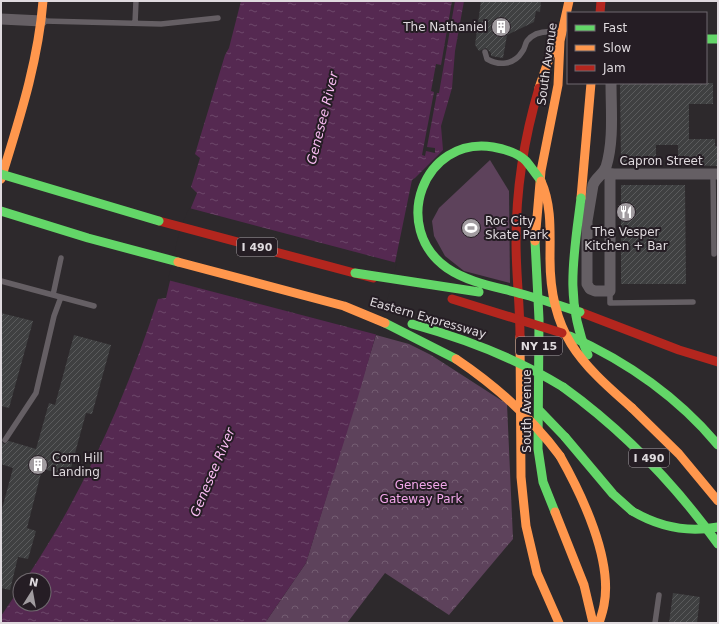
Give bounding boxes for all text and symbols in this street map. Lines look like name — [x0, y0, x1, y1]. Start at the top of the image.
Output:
legend — [567, 12, 707, 84]
building icon: The Nathaniel — [490, 16, 512, 38]
place label: The Nathaniel — [402, 20, 487, 34]
text: Fast — [603, 21, 627, 35]
street label: South Avenue — [534, 22, 560, 106]
text: Slow — [603, 41, 631, 55]
text: Jam — [602, 61, 626, 75]
water label: Genesee River — [304, 69, 342, 166]
street label: Capron Street — [619, 154, 703, 168]
restaurant icon: The Vesper Kitchen + Bar — [615, 201, 637, 223]
place label: Roc City Skate Park — [485, 214, 549, 242]
sports icon: Roc City Skate Park — [460, 217, 482, 239]
place label: The Vesper Kitchen + Bar — [584, 225, 668, 253]
road number: I 490 — [237, 238, 277, 256]
street label: Eastern Expressway — [368, 295, 488, 341]
road number: NY 15 — [516, 337, 562, 355]
street label: South Avenue — [520, 369, 534, 453]
water label: Genesee River — [187, 424, 239, 519]
road number: I 490 — [629, 449, 669, 467]
place label: Corn Hill Landing — [52, 451, 103, 479]
building icon: Corn Hill Landing — [27, 454, 49, 476]
park label: Genesee Gateway Park — [380, 478, 462, 506]
north arrow — [12, 572, 52, 612]
text: N — [28, 575, 40, 590]

